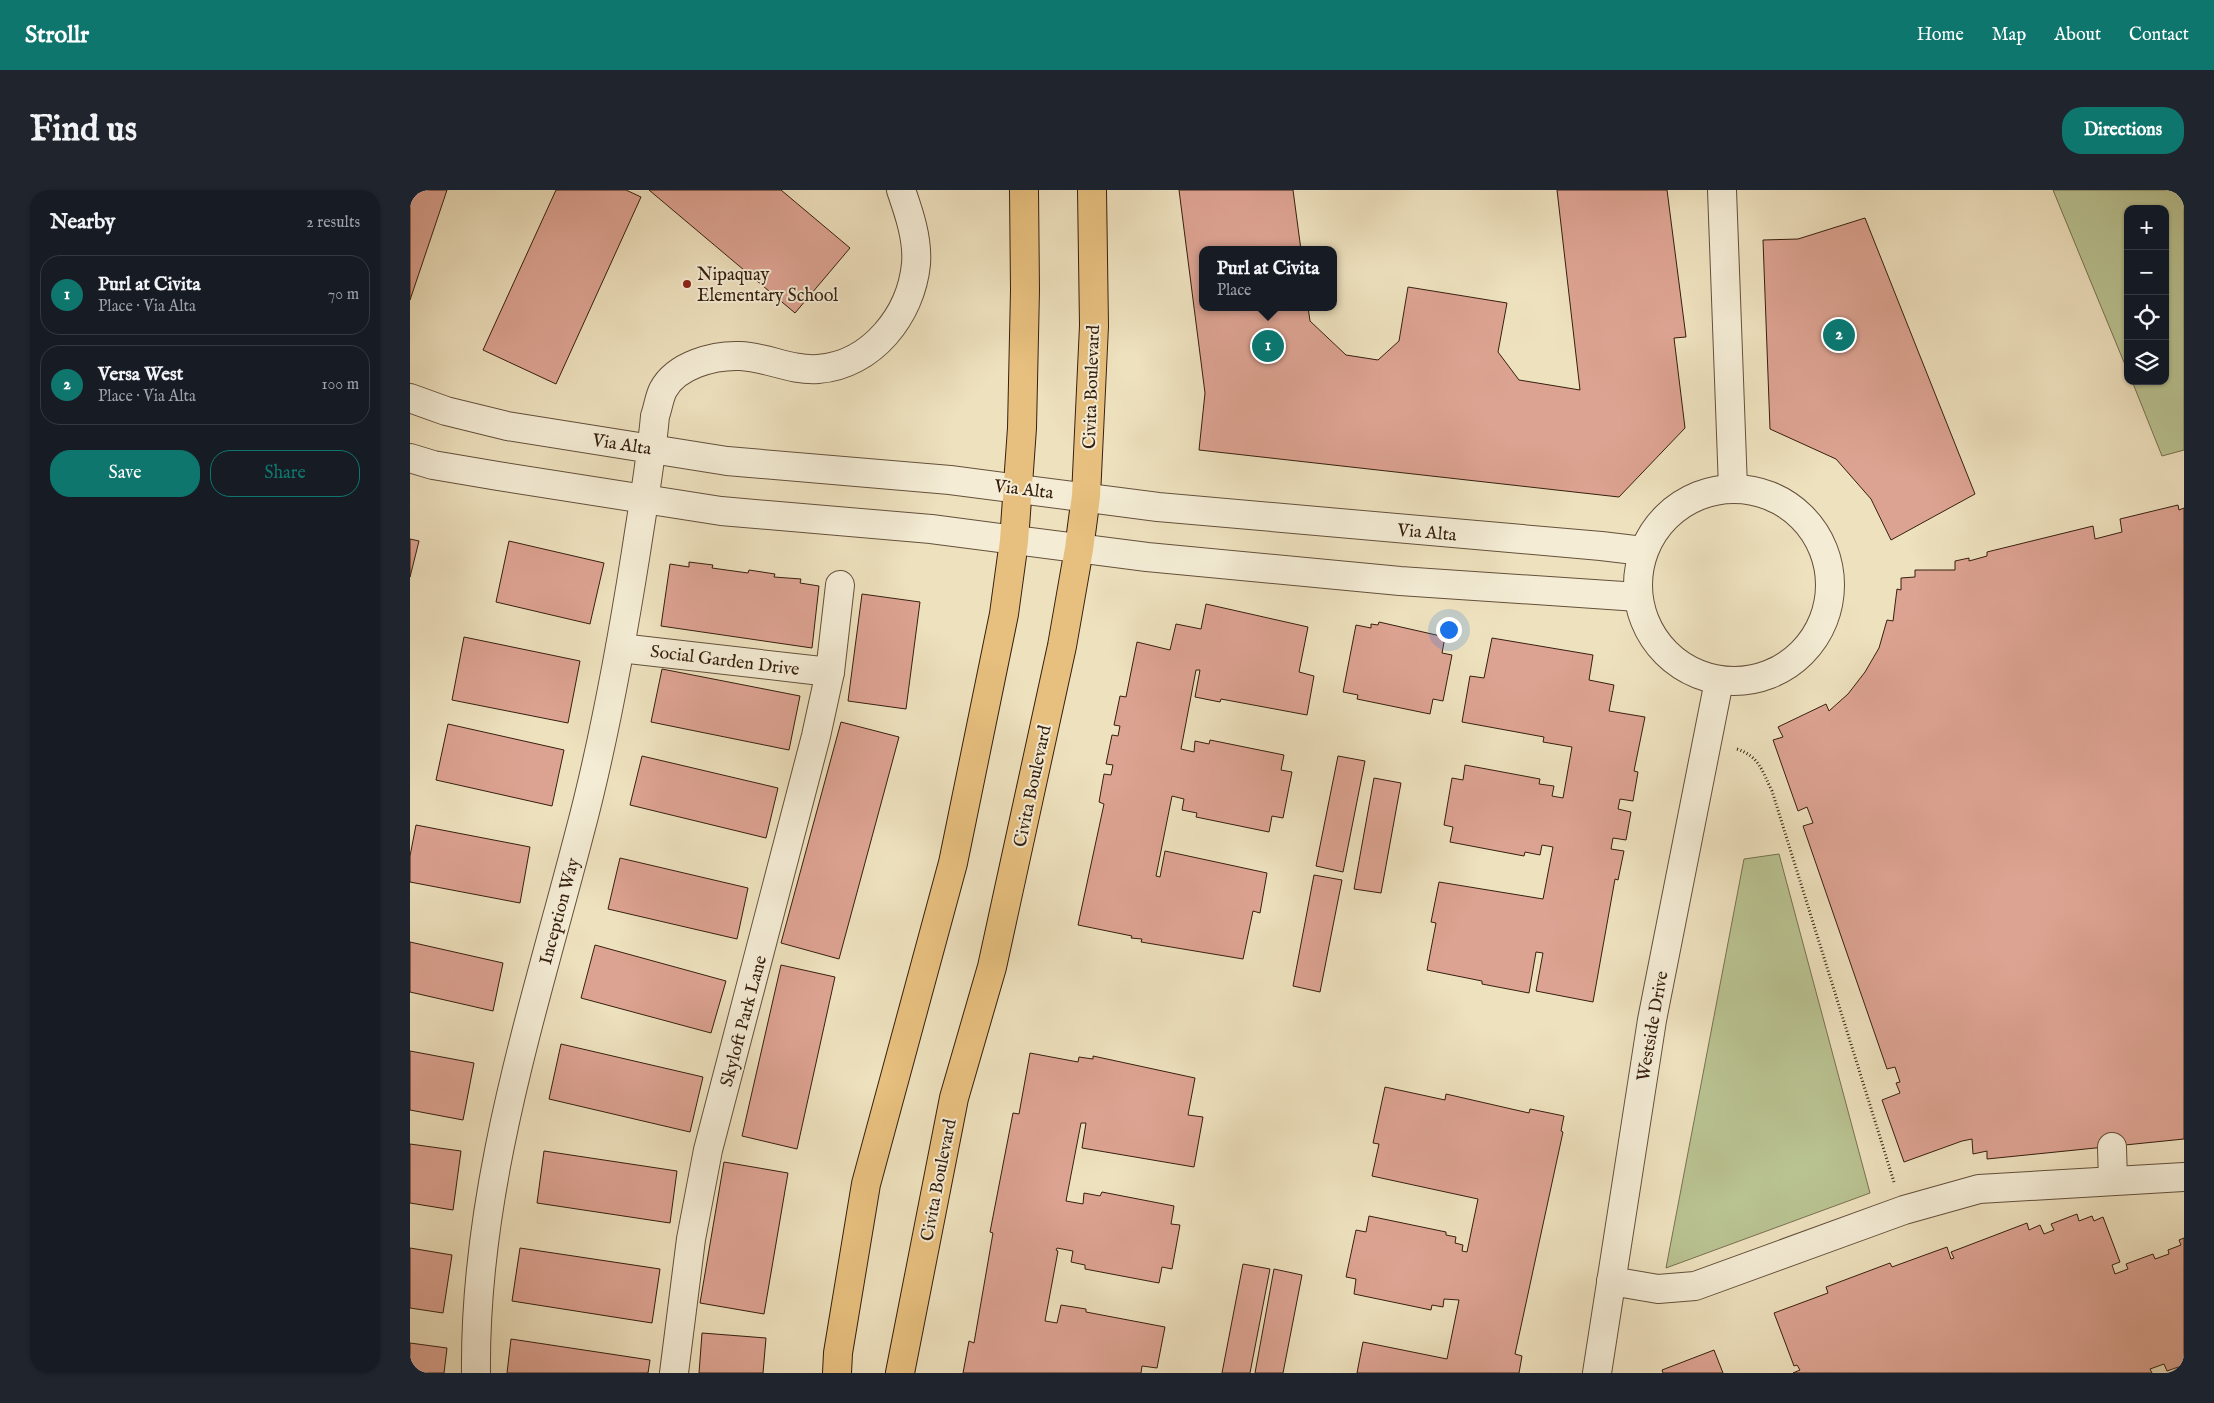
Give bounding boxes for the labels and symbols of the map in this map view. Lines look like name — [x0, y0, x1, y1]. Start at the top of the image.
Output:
place label: Nipaquay Elementary School — [697, 264, 838, 308]
marker: Nipaquay Elementary School — [681, 278, 693, 290]
pin: 2 — [1823, 316, 1855, 354]
street label: Civita Boulevard — [1079, 324, 1106, 449]
pin: 1 — [1252, 327, 1284, 365]
street label: Via Alta — [590, 429, 653, 462]
street label: Via Alta — [992, 475, 1055, 506]
street label: Via Alta — [1395, 519, 1458, 548]
your location — [1436, 617, 1462, 643]
street label: Social Garden Drive — [649, 641, 801, 682]
street label: Civita Boulevard — [1009, 723, 1058, 849]
street label: Inception Way — [535, 855, 586, 967]
street label: Skyloft Park Lane — [716, 953, 773, 1090]
street label: Westside Drive — [1632, 969, 1675, 1083]
street label: Civita Boulevard — [916, 1117, 963, 1243]

